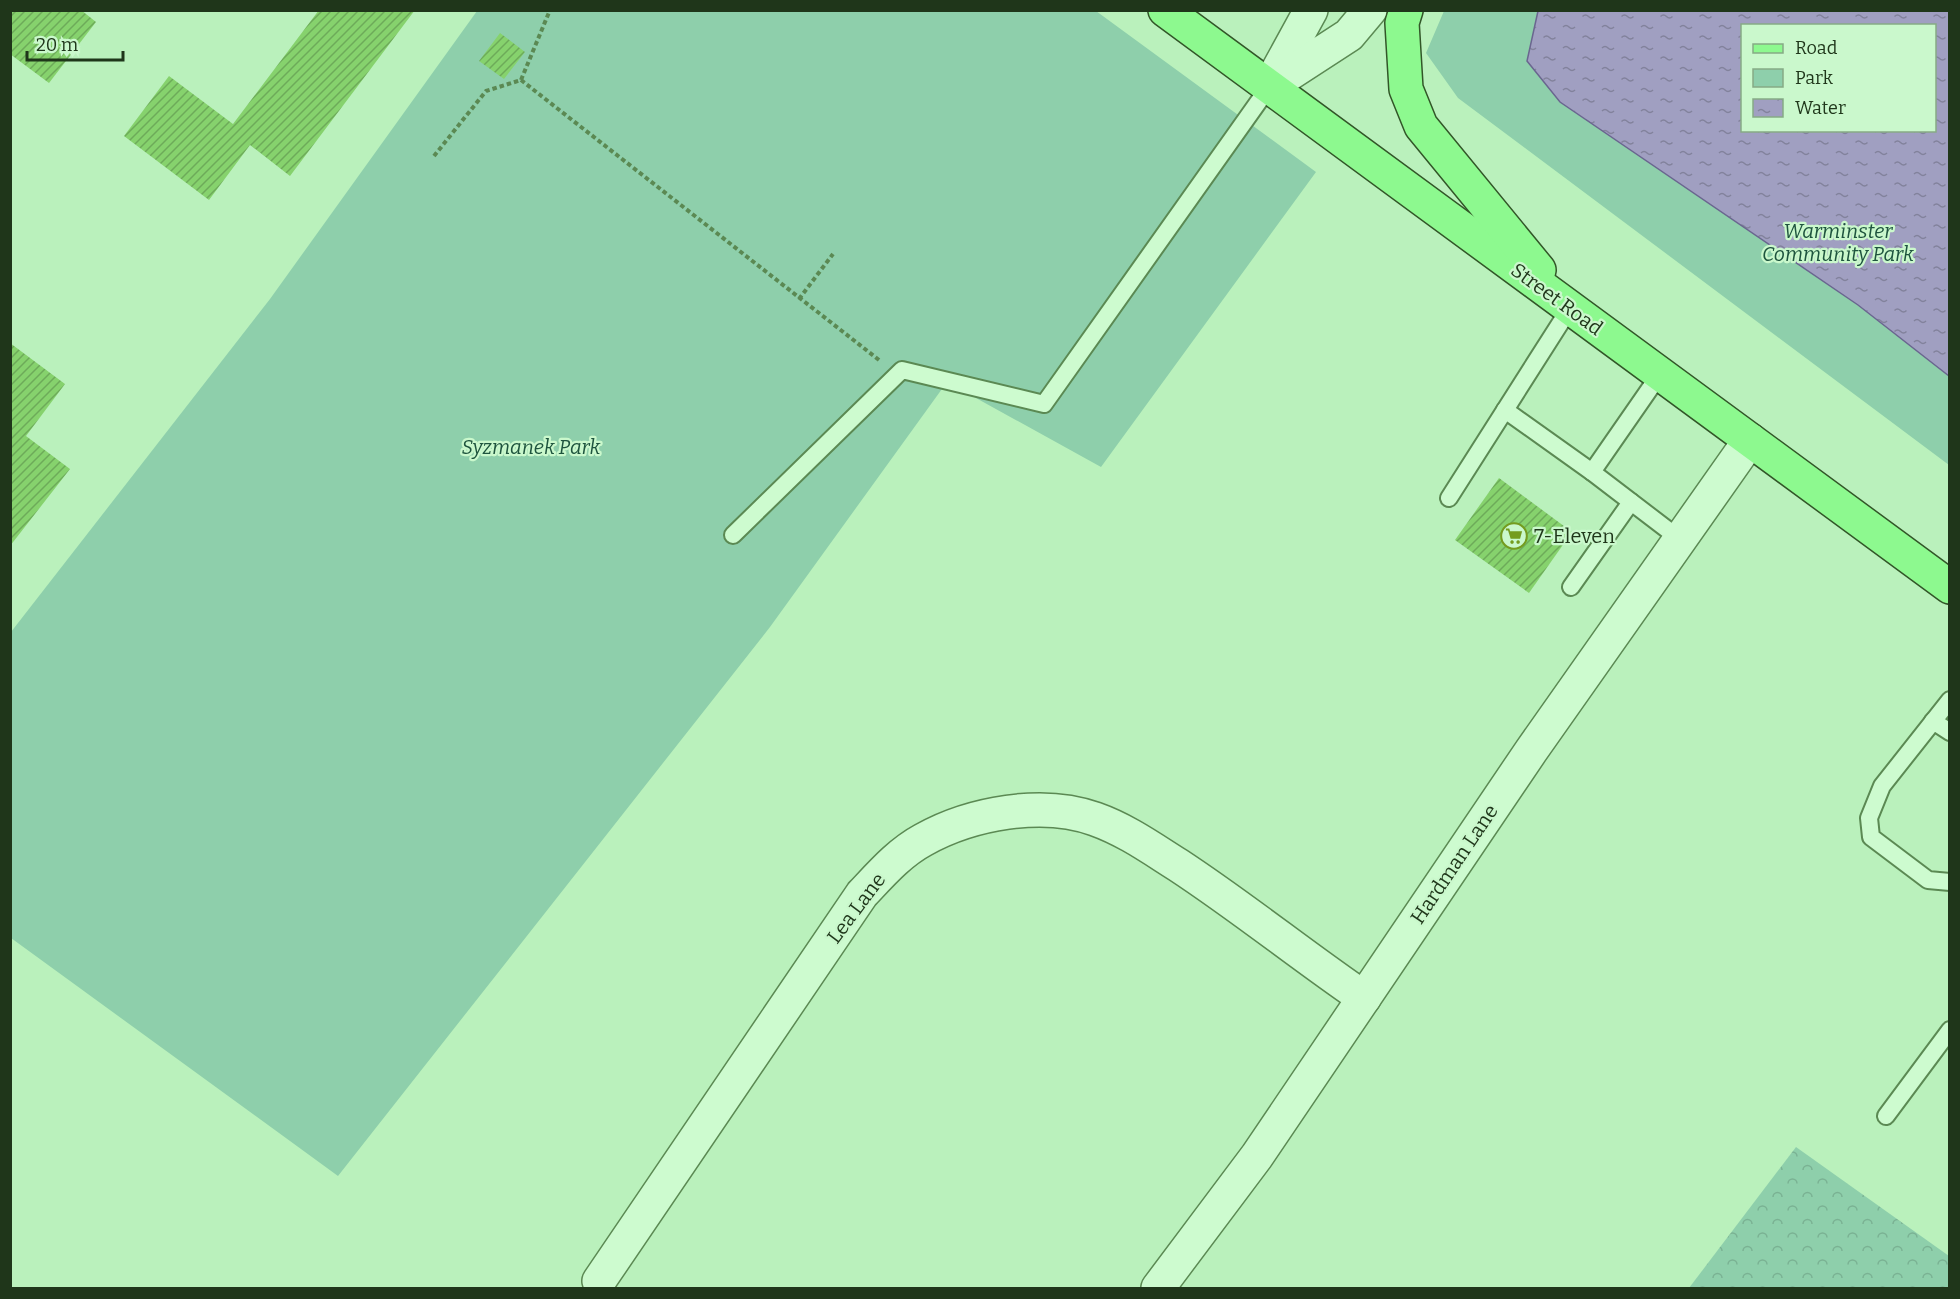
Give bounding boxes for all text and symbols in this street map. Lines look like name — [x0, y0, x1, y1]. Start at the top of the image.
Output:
scale bar — [27, 24, 123, 62]
legend — [1741, 24, 1936, 132]
text: 20 m — [36, 34, 78, 56]
text: Road — [1795, 37, 1838, 59]
text: Park — [1795, 67, 1834, 89]
text: Water — [1795, 97, 1846, 119]
park label: Warminster Community Park — [1762, 219, 1914, 266]
street label: Street Road — [1506, 258, 1608, 340]
park label: Syzmanek Park — [462, 435, 601, 459]
supermarket icon: 7-Eleven — [1499, 521, 1529, 551]
place label: 7-Eleven — [1534, 524, 1615, 548]
street label: Hardman Lane — [1405, 800, 1503, 928]
street label: Lea Lane — [822, 868, 890, 948]

